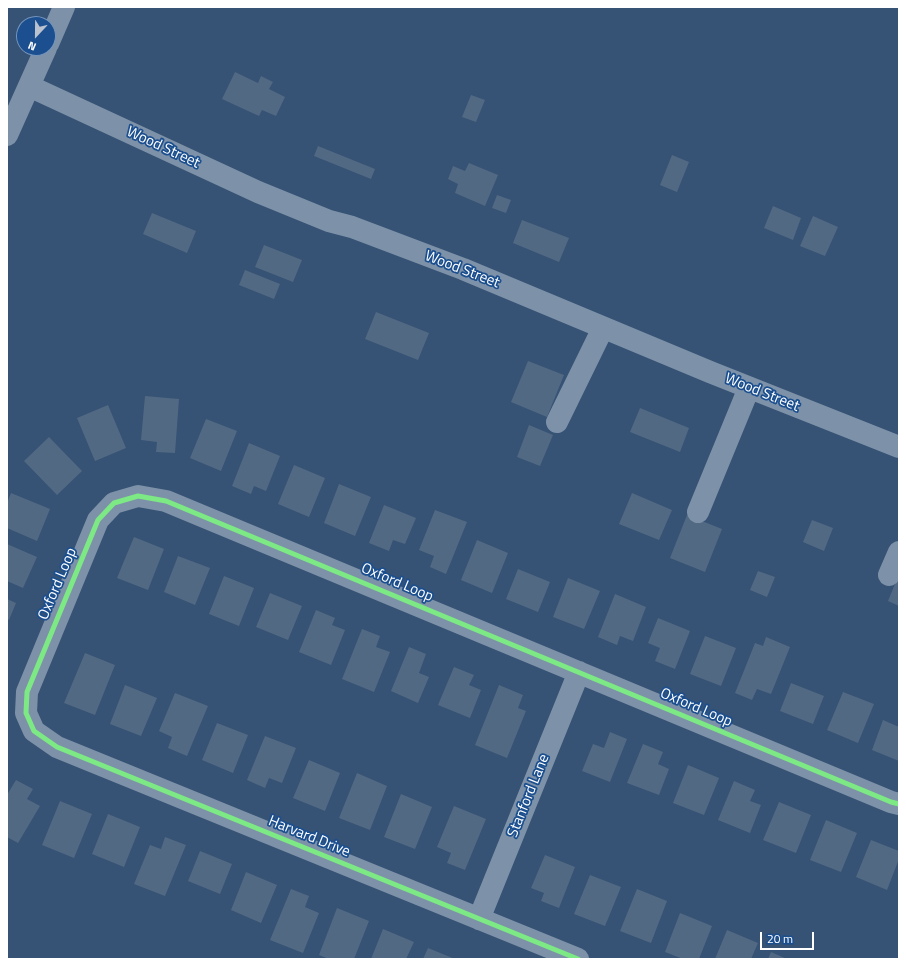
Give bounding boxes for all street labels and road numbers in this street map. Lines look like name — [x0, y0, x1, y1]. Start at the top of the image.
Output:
street label: Wood Street — [124, 123, 202, 173]
street label: Wood Street — [422, 247, 502, 293]
street label: Wood Street — [722, 370, 802, 416]
street label: Oxford Loop — [35, 545, 81, 623]
street label: Oxford Loop — [358, 560, 436, 606]
street label: Oxford Loop — [657, 685, 735, 731]
street label: Stanford Lane — [504, 752, 554, 840]
street label: Harvard Drive — [266, 812, 352, 862]

